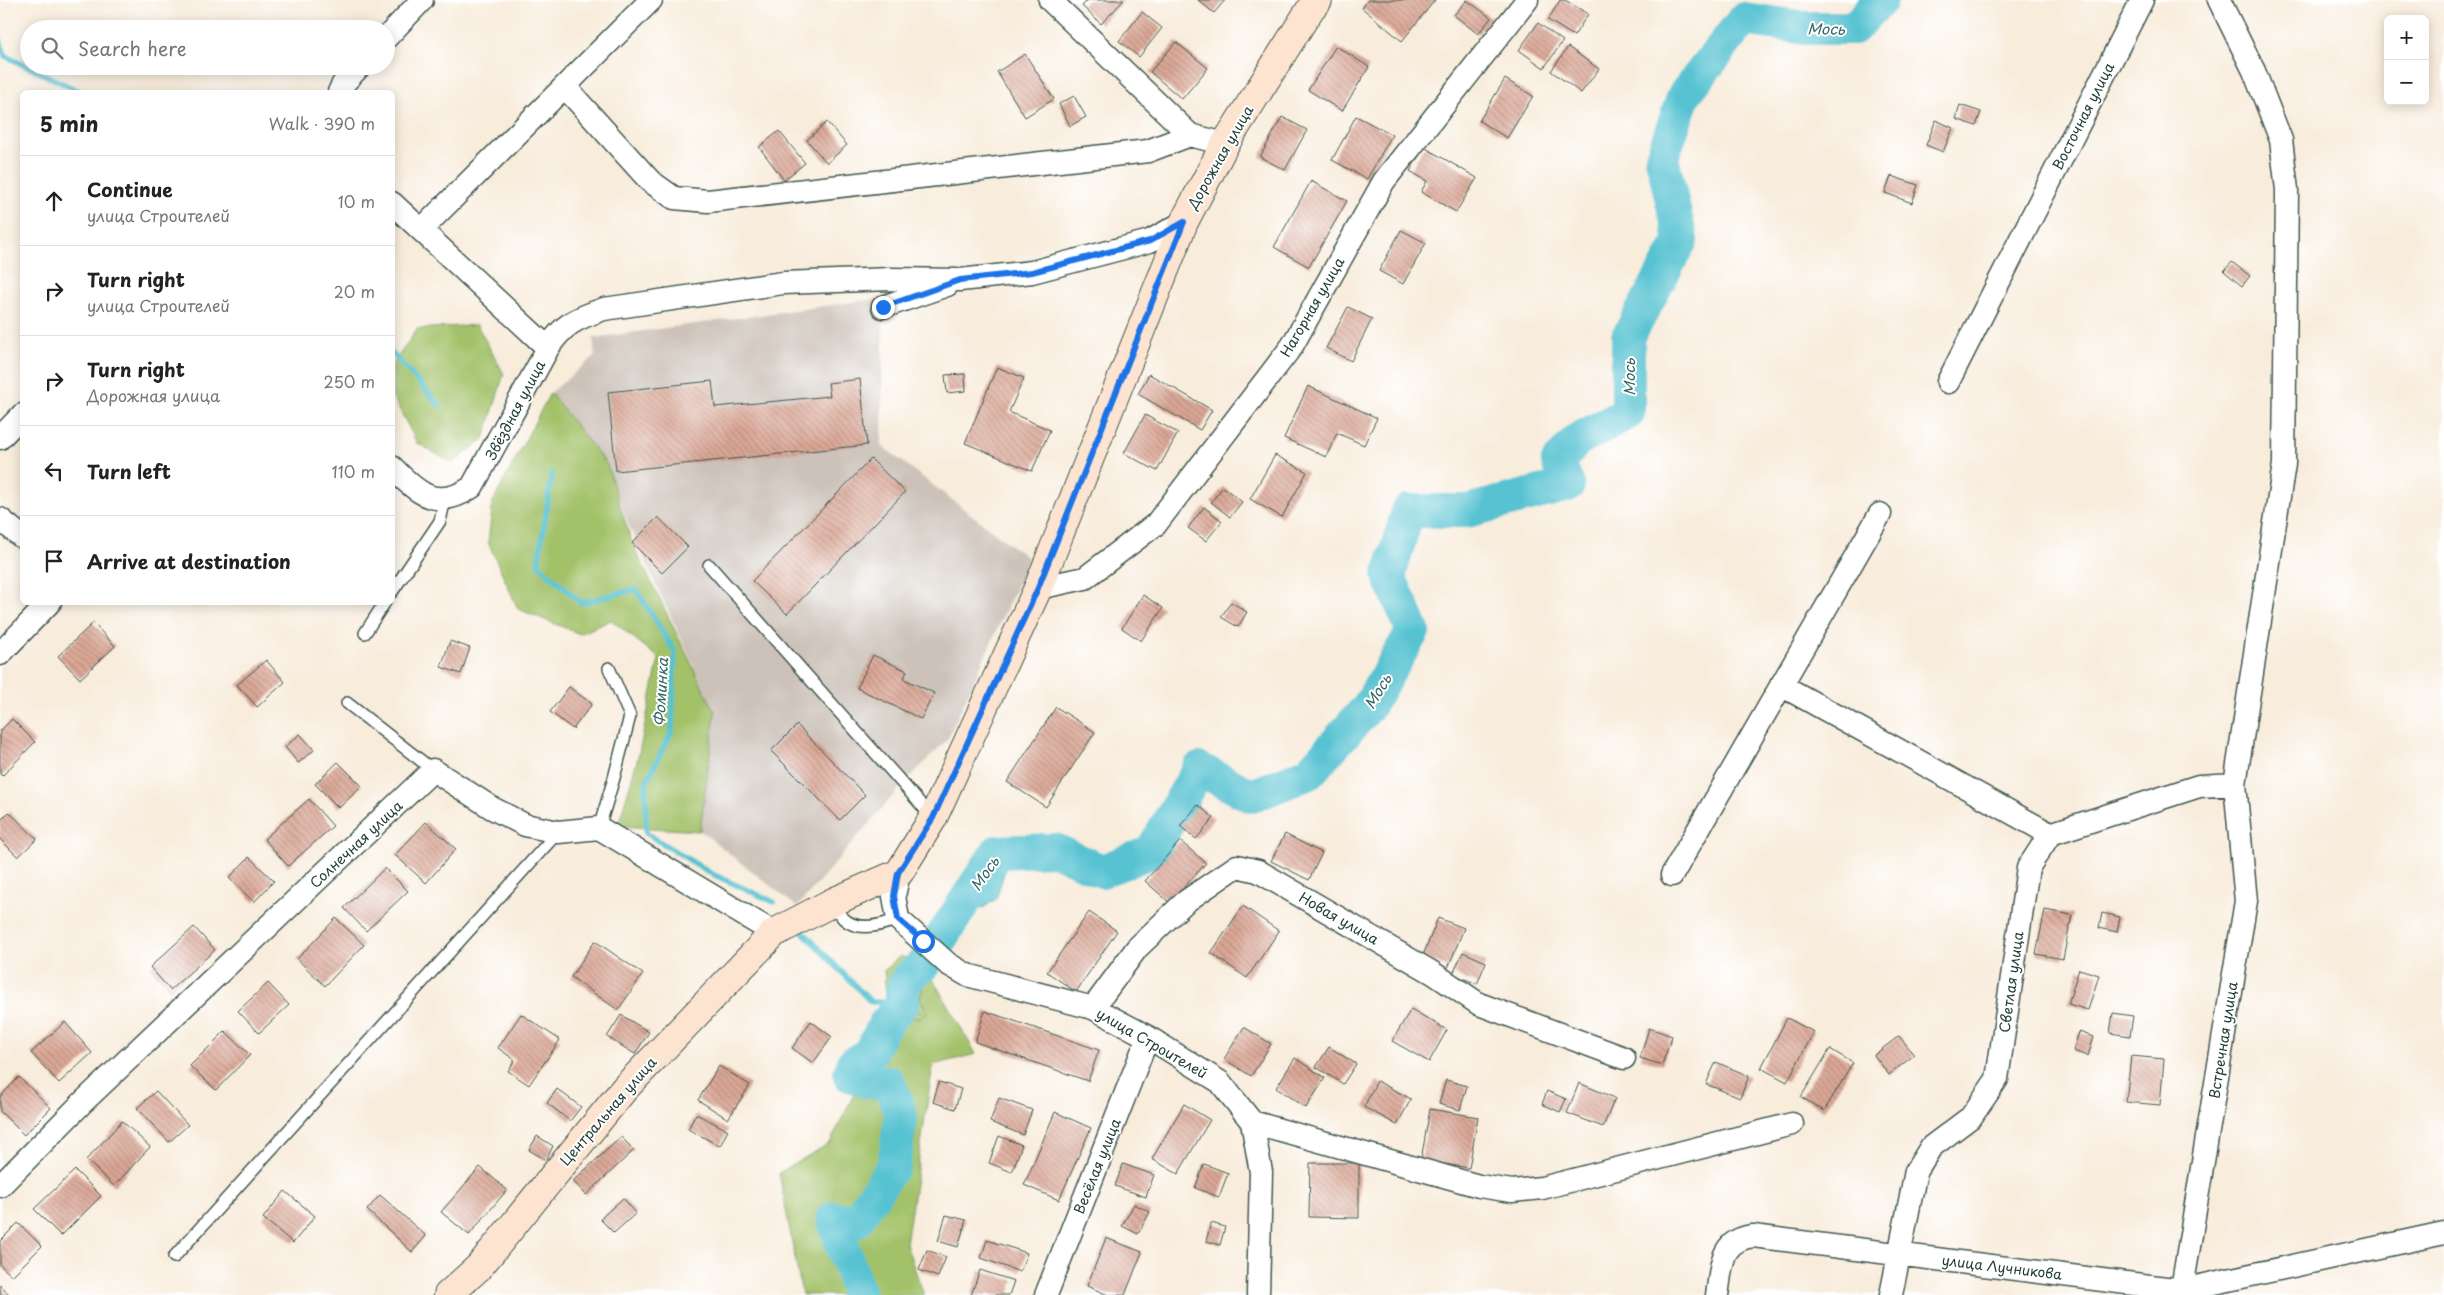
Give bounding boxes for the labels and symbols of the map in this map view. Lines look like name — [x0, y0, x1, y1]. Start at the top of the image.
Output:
water label: Мось — [1807, 16, 1846, 40]
street label: Восточная улица — [2047, 58, 2119, 173]
street label: Дорожная улица — [1181, 101, 1258, 214]
street label: Нагорная улица — [1275, 253, 1349, 361]
route end — [872, 296, 895, 319]
street label: Звёздная улица — [480, 356, 550, 464]
water label: Мось — [1617, 357, 1640, 396]
water label: Фоминка — [647, 657, 673, 727]
water label: Мось — [1357, 668, 1397, 713]
street label: Солнечная улица — [305, 795, 407, 893]
water label: Мось — [964, 850, 1005, 895]
street label: Новая улица — [1295, 887, 1383, 949]
route start — [912, 930, 935, 953]
street label: Светлая улица — [1994, 930, 2029, 1034]
street label: Встречная улица — [2203, 980, 2243, 1100]
street label: улица Строителей — [1093, 1003, 1211, 1083]
street label: Центральная улица — [555, 1052, 661, 1170]
street label: Весёлая улица — [1068, 1115, 1126, 1217]
street label: улица Лучникова — [1941, 1249, 2064, 1285]

